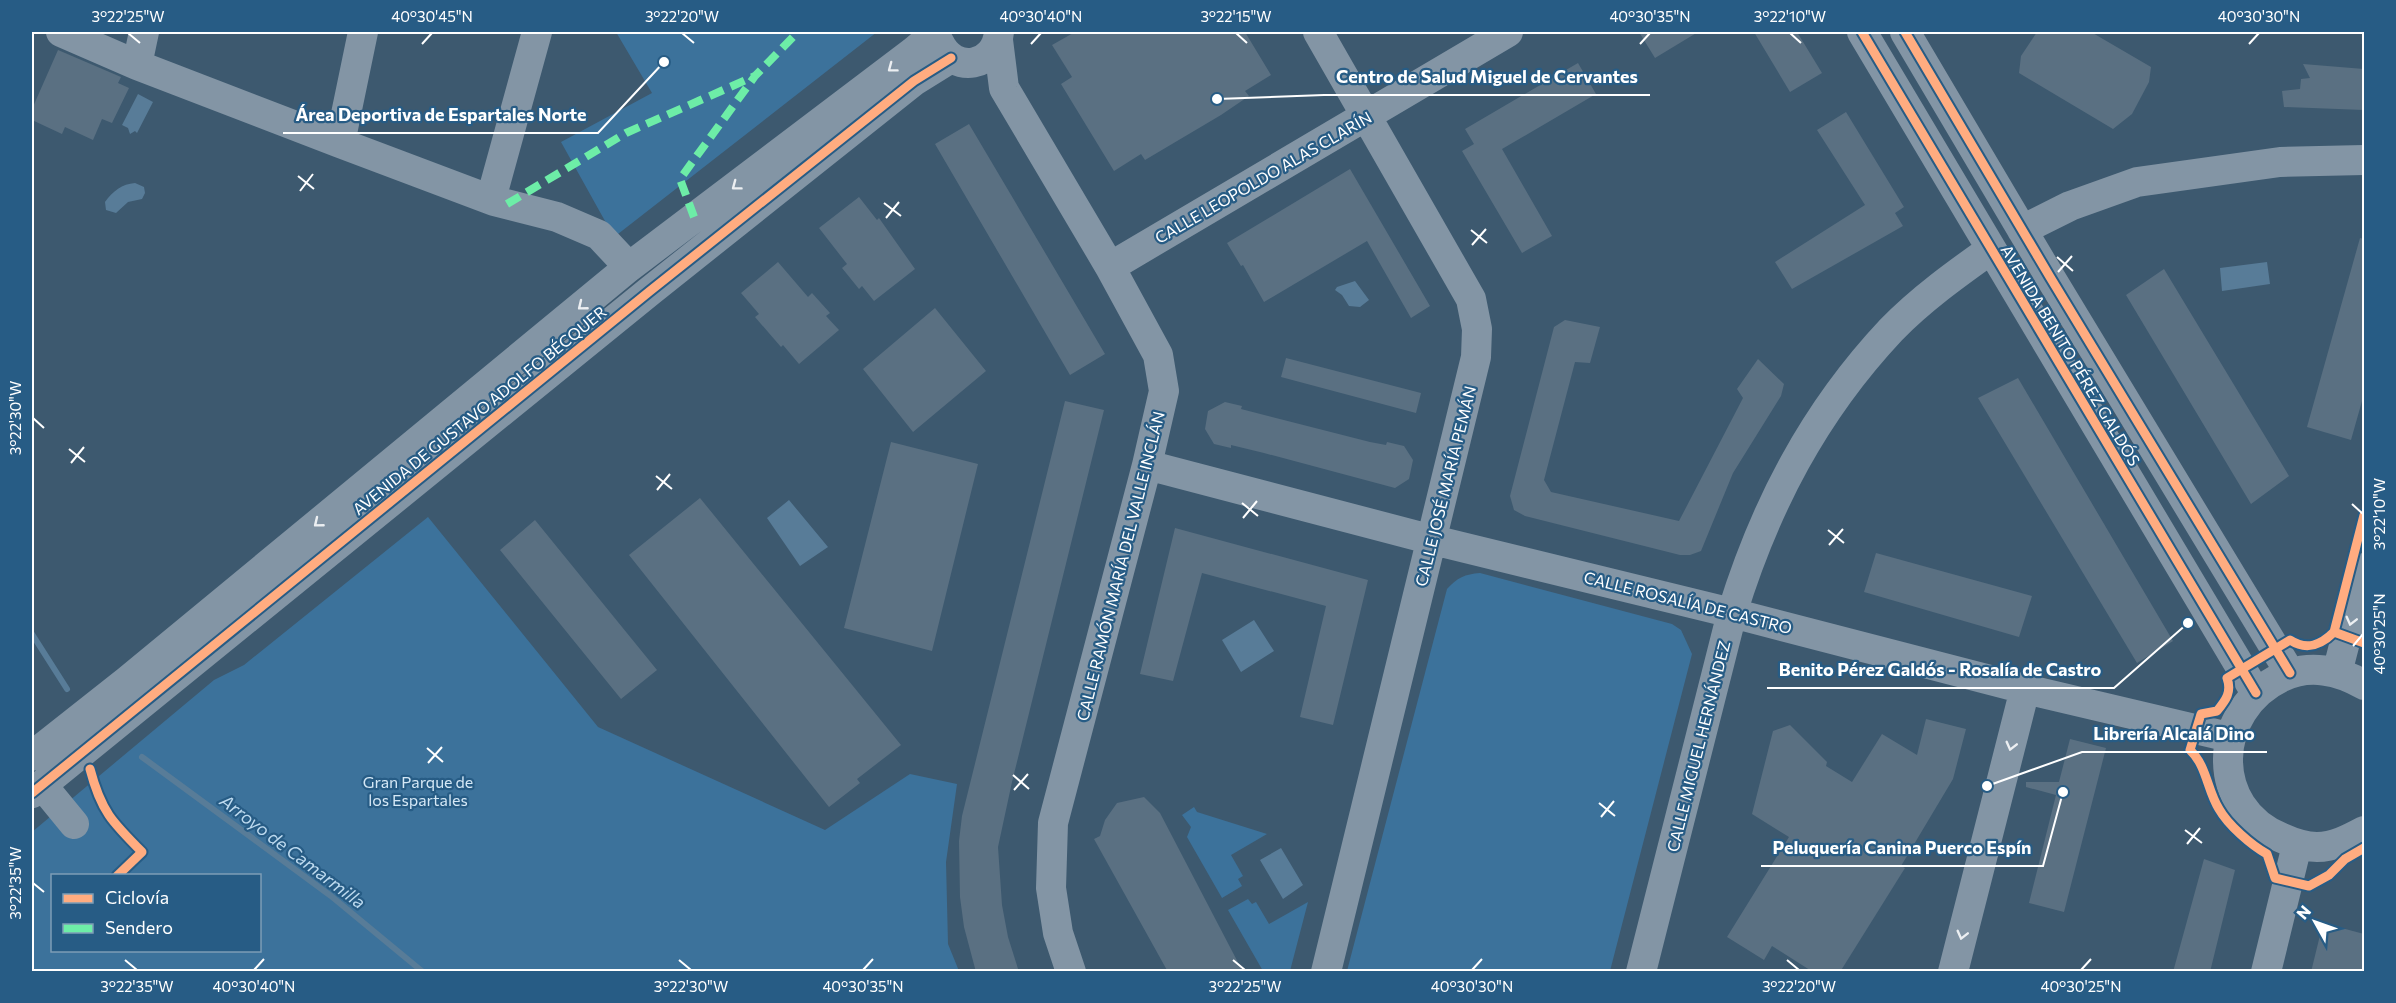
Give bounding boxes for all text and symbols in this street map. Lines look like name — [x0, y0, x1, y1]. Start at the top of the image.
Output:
text: 3°22'25"W — [91, 7, 165, 25]
text: 40°30'45"N — [391, 7, 473, 25]
text: 3°22'20"W — [645, 7, 719, 25]
text: 40°30'40"N — [1000, 7, 1082, 25]
text: 3°22'15"W — [1200, 7, 1272, 25]
text: 40°30'35"N — [1609, 7, 1691, 25]
text: 3°22'10"W — [1754, 7, 1826, 25]
text: 40°30'30"N — [2218, 7, 2300, 25]
callout: Centro de Salud Miguel de Cervantes — [1324, 59, 1650, 95]
one-way arrow — [887, 61, 898, 72]
text: Centro de Salud Miguel de Cervantes — [1336, 65, 1638, 87]
callout: Área Deportiva de Espartales Norte — [283, 97, 598, 133]
text: Área Deportiva de Espartales Norte — [295, 103, 587, 125]
street label: CALLE LEOPOLDO ALAS CLARÍN — [1151, 107, 1375, 247]
one-way arrow — [731, 178, 742, 189]
street label: AVENIDA BENITO PÉREZ GALDÓS — [1997, 241, 2145, 469]
one-way arrow — [578, 298, 589, 309]
street label: AVENIDA DE GUSTAVO ADOLFO BÉCQUER — [348, 301, 610, 518]
text: 3°22'30"W — [6, 381, 24, 455]
street label: CALLE JOSÉ MARÍA PEMÁN — [1411, 384, 1479, 588]
street label: CALLE RAMÓN MARÍA DEL VALLE INCLÁN — [1072, 409, 1168, 723]
text: 3°22'10"W — [2370, 478, 2388, 550]
one-way arrow — [314, 516, 325, 527]
street label: CALLE ROSALÍA DE CASTRO — [1582, 567, 1794, 637]
text: 40°30'25"N — [2370, 593, 2388, 675]
one-way arrow — [2346, 615, 2358, 625]
street label: CALLE MIGUEL HERNÁNDEZ — [1663, 638, 1733, 854]
callout: Benito Pérez Galdós - Rosalía de Castro — [1767, 652, 2114, 688]
text: Benito Pérez Galdós - Rosalía de Castro — [1779, 658, 2102, 680]
callout: Librería Alcalá Dino — [2082, 716, 2267, 752]
text: Librería Alcalá Dino — [2093, 722, 2255, 744]
one-way arrow — [2005, 741, 2018, 751]
park label: Gran Parque de los Espartales — [363, 772, 473, 809]
water label: Arroyo de Camarmilla — [215, 789, 370, 913]
callout: Peluquería Canina Puerco Espín — [1761, 830, 2043, 866]
text: Peluquería Canina Puerco Espín — [1773, 836, 2031, 858]
text: 3°22'35"W — [6, 846, 24, 920]
legend — [51, 874, 261, 952]
text: Ciclovía — [105, 886, 169, 908]
north arrow — [2285, 892, 2345, 952]
text: N — [2292, 901, 2314, 923]
text: Sendero — [105, 916, 173, 938]
one-way arrow — [1957, 929, 1970, 939]
text: 3°22'35"W — [100, 977, 174, 995]
text: 40°30'40"N — [213, 977, 295, 995]
text: 3°22'30"W — [654, 977, 728, 995]
text: 40°30'35"N — [822, 977, 904, 995]
text: 3°22'25"W — [1208, 977, 1282, 995]
text: 40°30'30"N — [1431, 977, 1513, 995]
text: 3°22'20"W — [1762, 977, 1836, 995]
text: 40°30'25"N — [2040, 977, 2122, 995]

